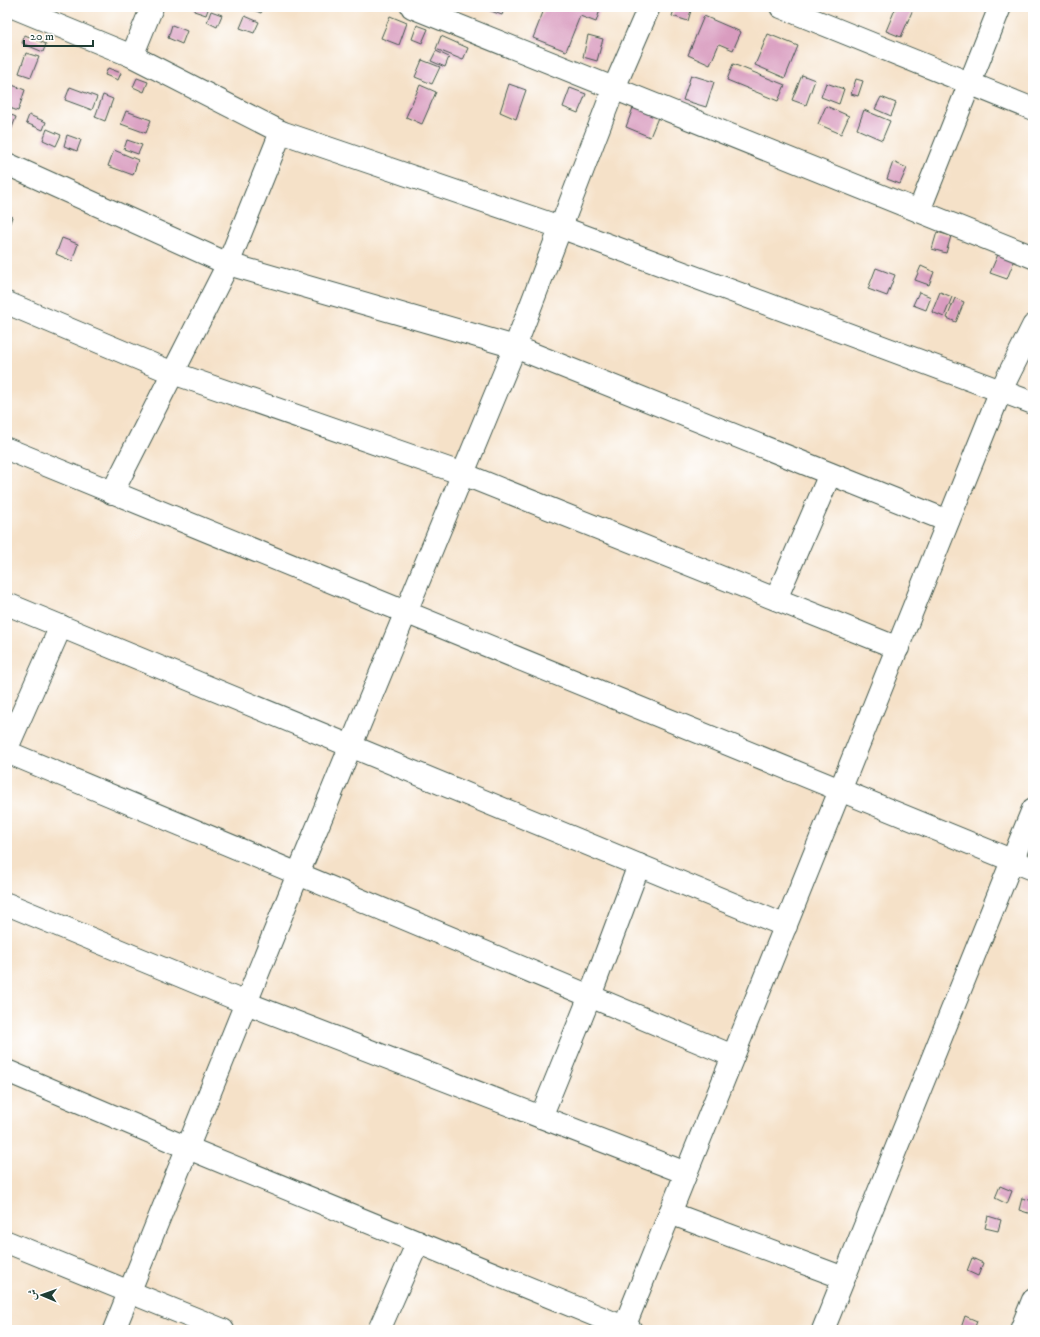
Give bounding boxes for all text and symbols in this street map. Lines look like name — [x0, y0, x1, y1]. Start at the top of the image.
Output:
scale bar — [24, 22, 93, 48]
text: 20 m — [30, 29, 54, 44]
north arrow — [22, 1275, 62, 1315]
text: ش — [26, 1289, 40, 1300]

